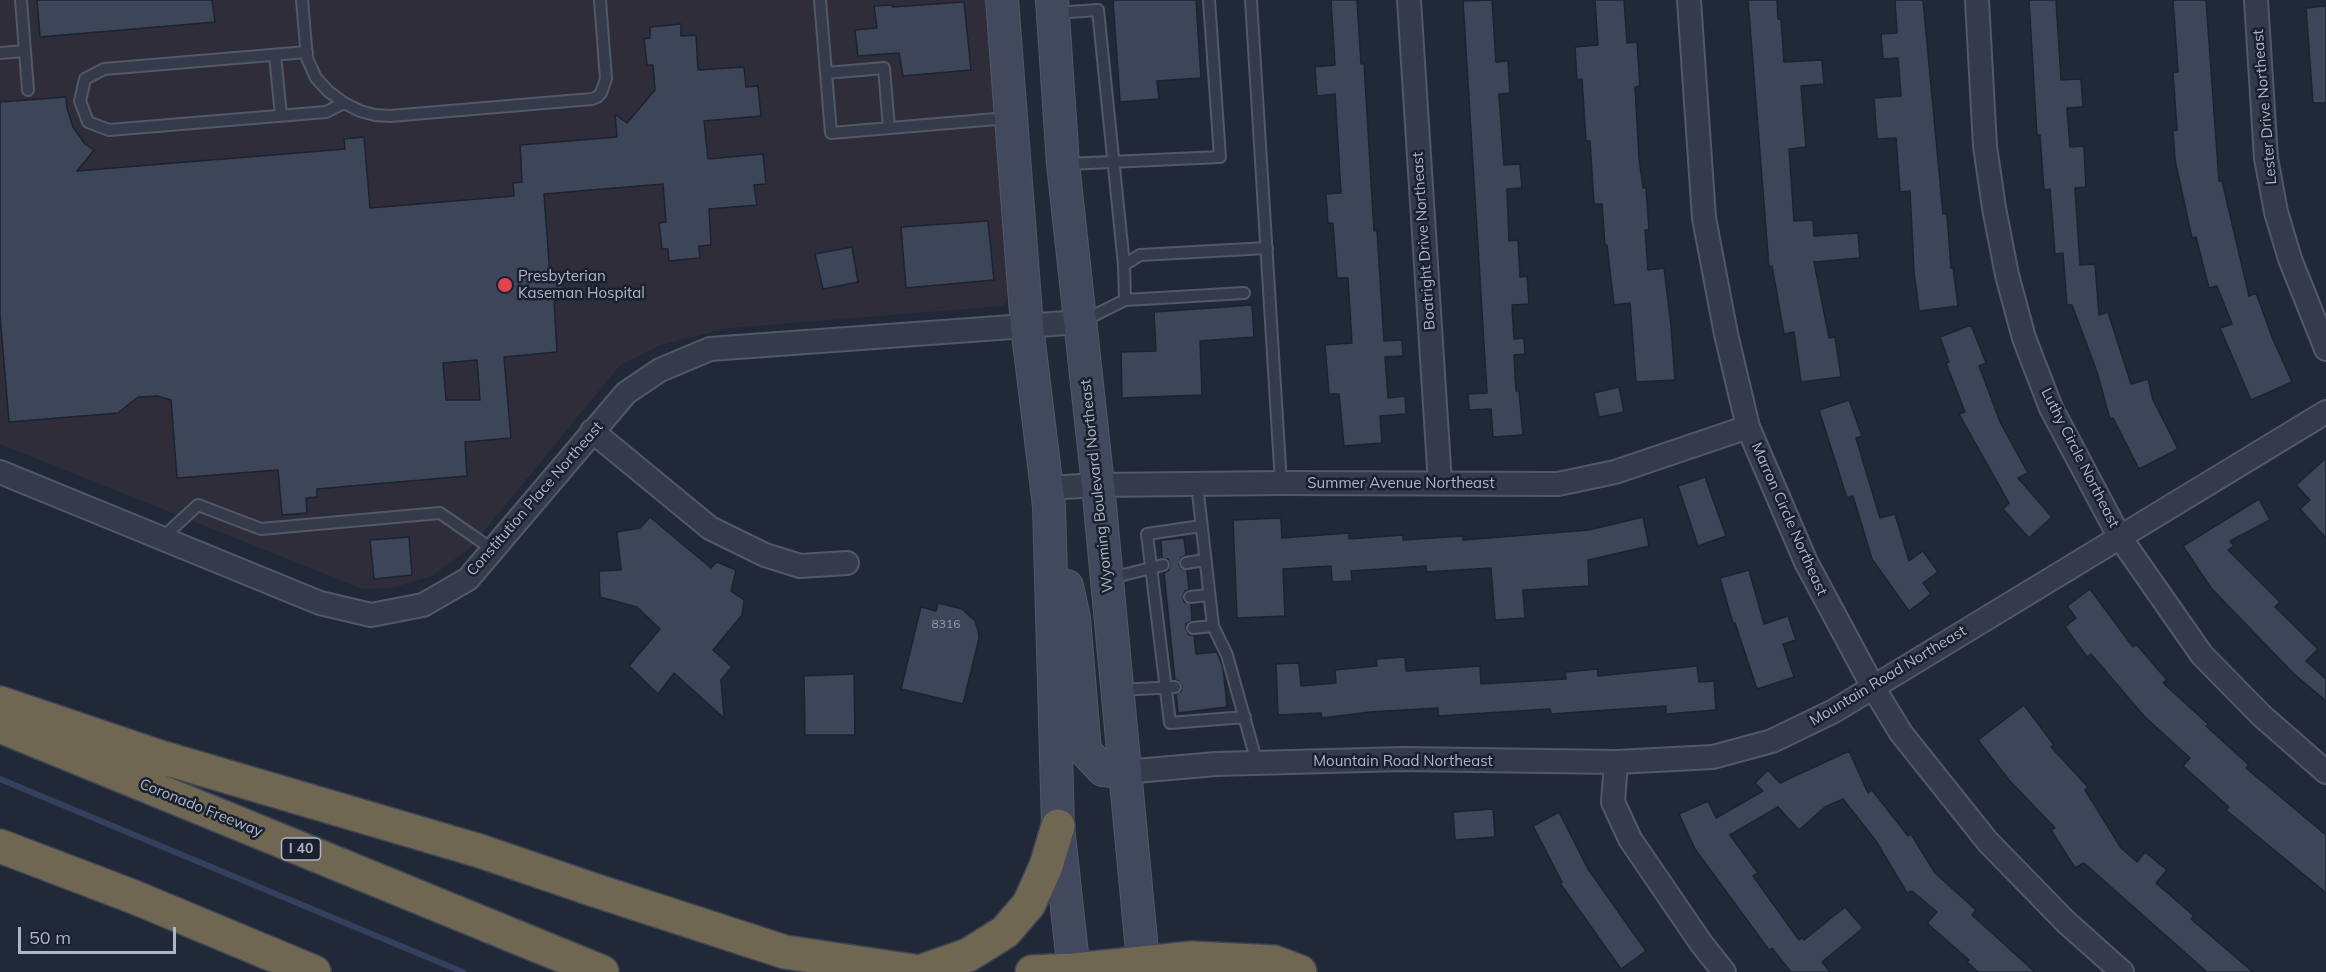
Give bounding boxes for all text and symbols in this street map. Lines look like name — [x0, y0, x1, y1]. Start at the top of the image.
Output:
street label: Lester Drive Northeast — [2249, 29, 2281, 185]
street label: Boatright Drive Northeast — [1409, 151, 1439, 331]
place label: Presbyterian Kaseman Hospital — [518, 267, 645, 302]
marker: Presbyterian Kaseman Hospital — [496, 276, 514, 294]
street label: Wyoming Boulevard Northeast — [1077, 378, 1117, 594]
street label: Luthy Circle Northeast — [2037, 385, 2123, 531]
street label: Constitution Place Northeast — [463, 418, 607, 580]
street label: Marron Circle Northeast — [1747, 440, 1831, 598]
street label: Summer Avenue Northeast — [1307, 474, 1495, 492]
house number: 8316 — [932, 617, 960, 631]
street label: Mountain Road Northeast — [1806, 622, 1970, 730]
street label: Mountain Road Northeast — [1313, 752, 1493, 770]
street label: Coronado Freeway — [137, 775, 265, 841]
road number: I 40 — [282, 838, 320, 860]
scale bar — [21, 915, 178, 953]
text: 50 m — [29, 926, 71, 949]

